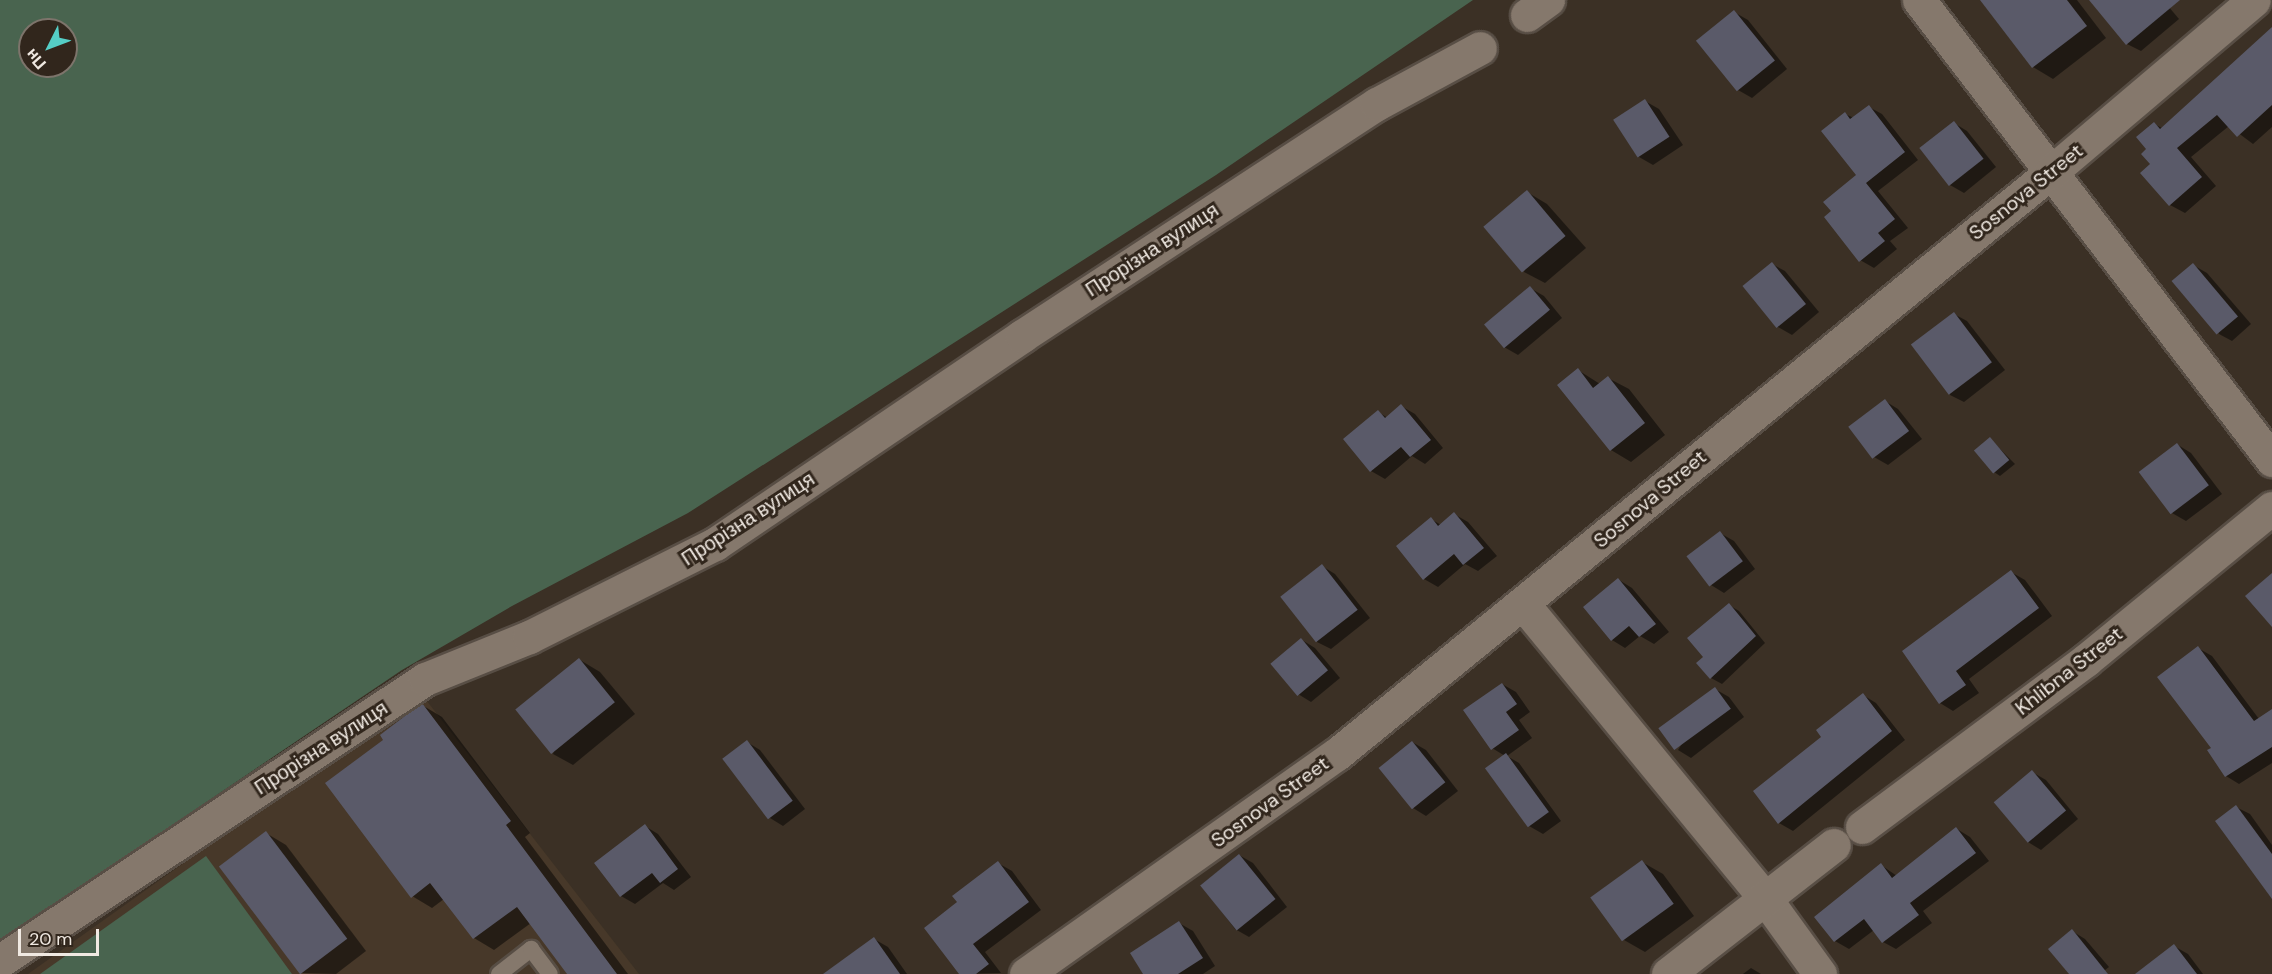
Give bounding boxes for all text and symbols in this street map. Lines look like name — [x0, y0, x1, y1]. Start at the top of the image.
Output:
north arrow — [18, 18, 78, 78]
text: Пн — [21, 44, 51, 74]
street label: Sosnova Street — [1964, 139, 2088, 245]
street label: Прорізна вулиця — [1081, 198, 1223, 302]
street label: Sosnova Street — [1589, 445, 1711, 553]
street label: Прорізна вулиця — [677, 467, 819, 571]
street label: Khlibna Street — [2011, 622, 2127, 720]
street label: Прорізна вулиця — [250, 696, 392, 800]
street label: Sosnova Street — [1207, 751, 1333, 853]
scale bar — [21, 917, 102, 955]
text: 20 m — [29, 927, 72, 951]

